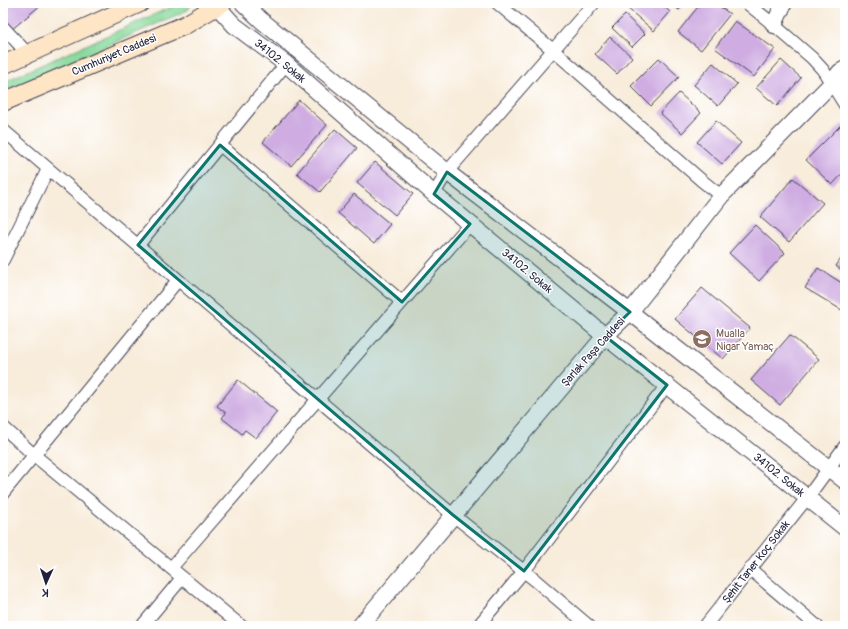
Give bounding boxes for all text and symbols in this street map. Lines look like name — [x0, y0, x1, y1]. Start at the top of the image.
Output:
street label: Cumhuriyet Caddesi — [70, 31, 158, 79]
street label: 34102. Sokak — [252, 36, 308, 86]
street label: 34102. Sokak — [499, 246, 555, 296]
street label: Şarlak Paşa Caddesi — [559, 315, 627, 389]
place label: Mualla Nigar Yamaç — [716, 327, 774, 353]
school or university icon: Mualla Nigar Yamaç — [691, 328, 713, 350]
street label: 34102. Sokak — [751, 450, 807, 500]
street label: Şehit Taner Koç Sokak — [720, 518, 793, 606]
north arrow — [26, 563, 66, 603]
text: K — [41, 586, 49, 599]

